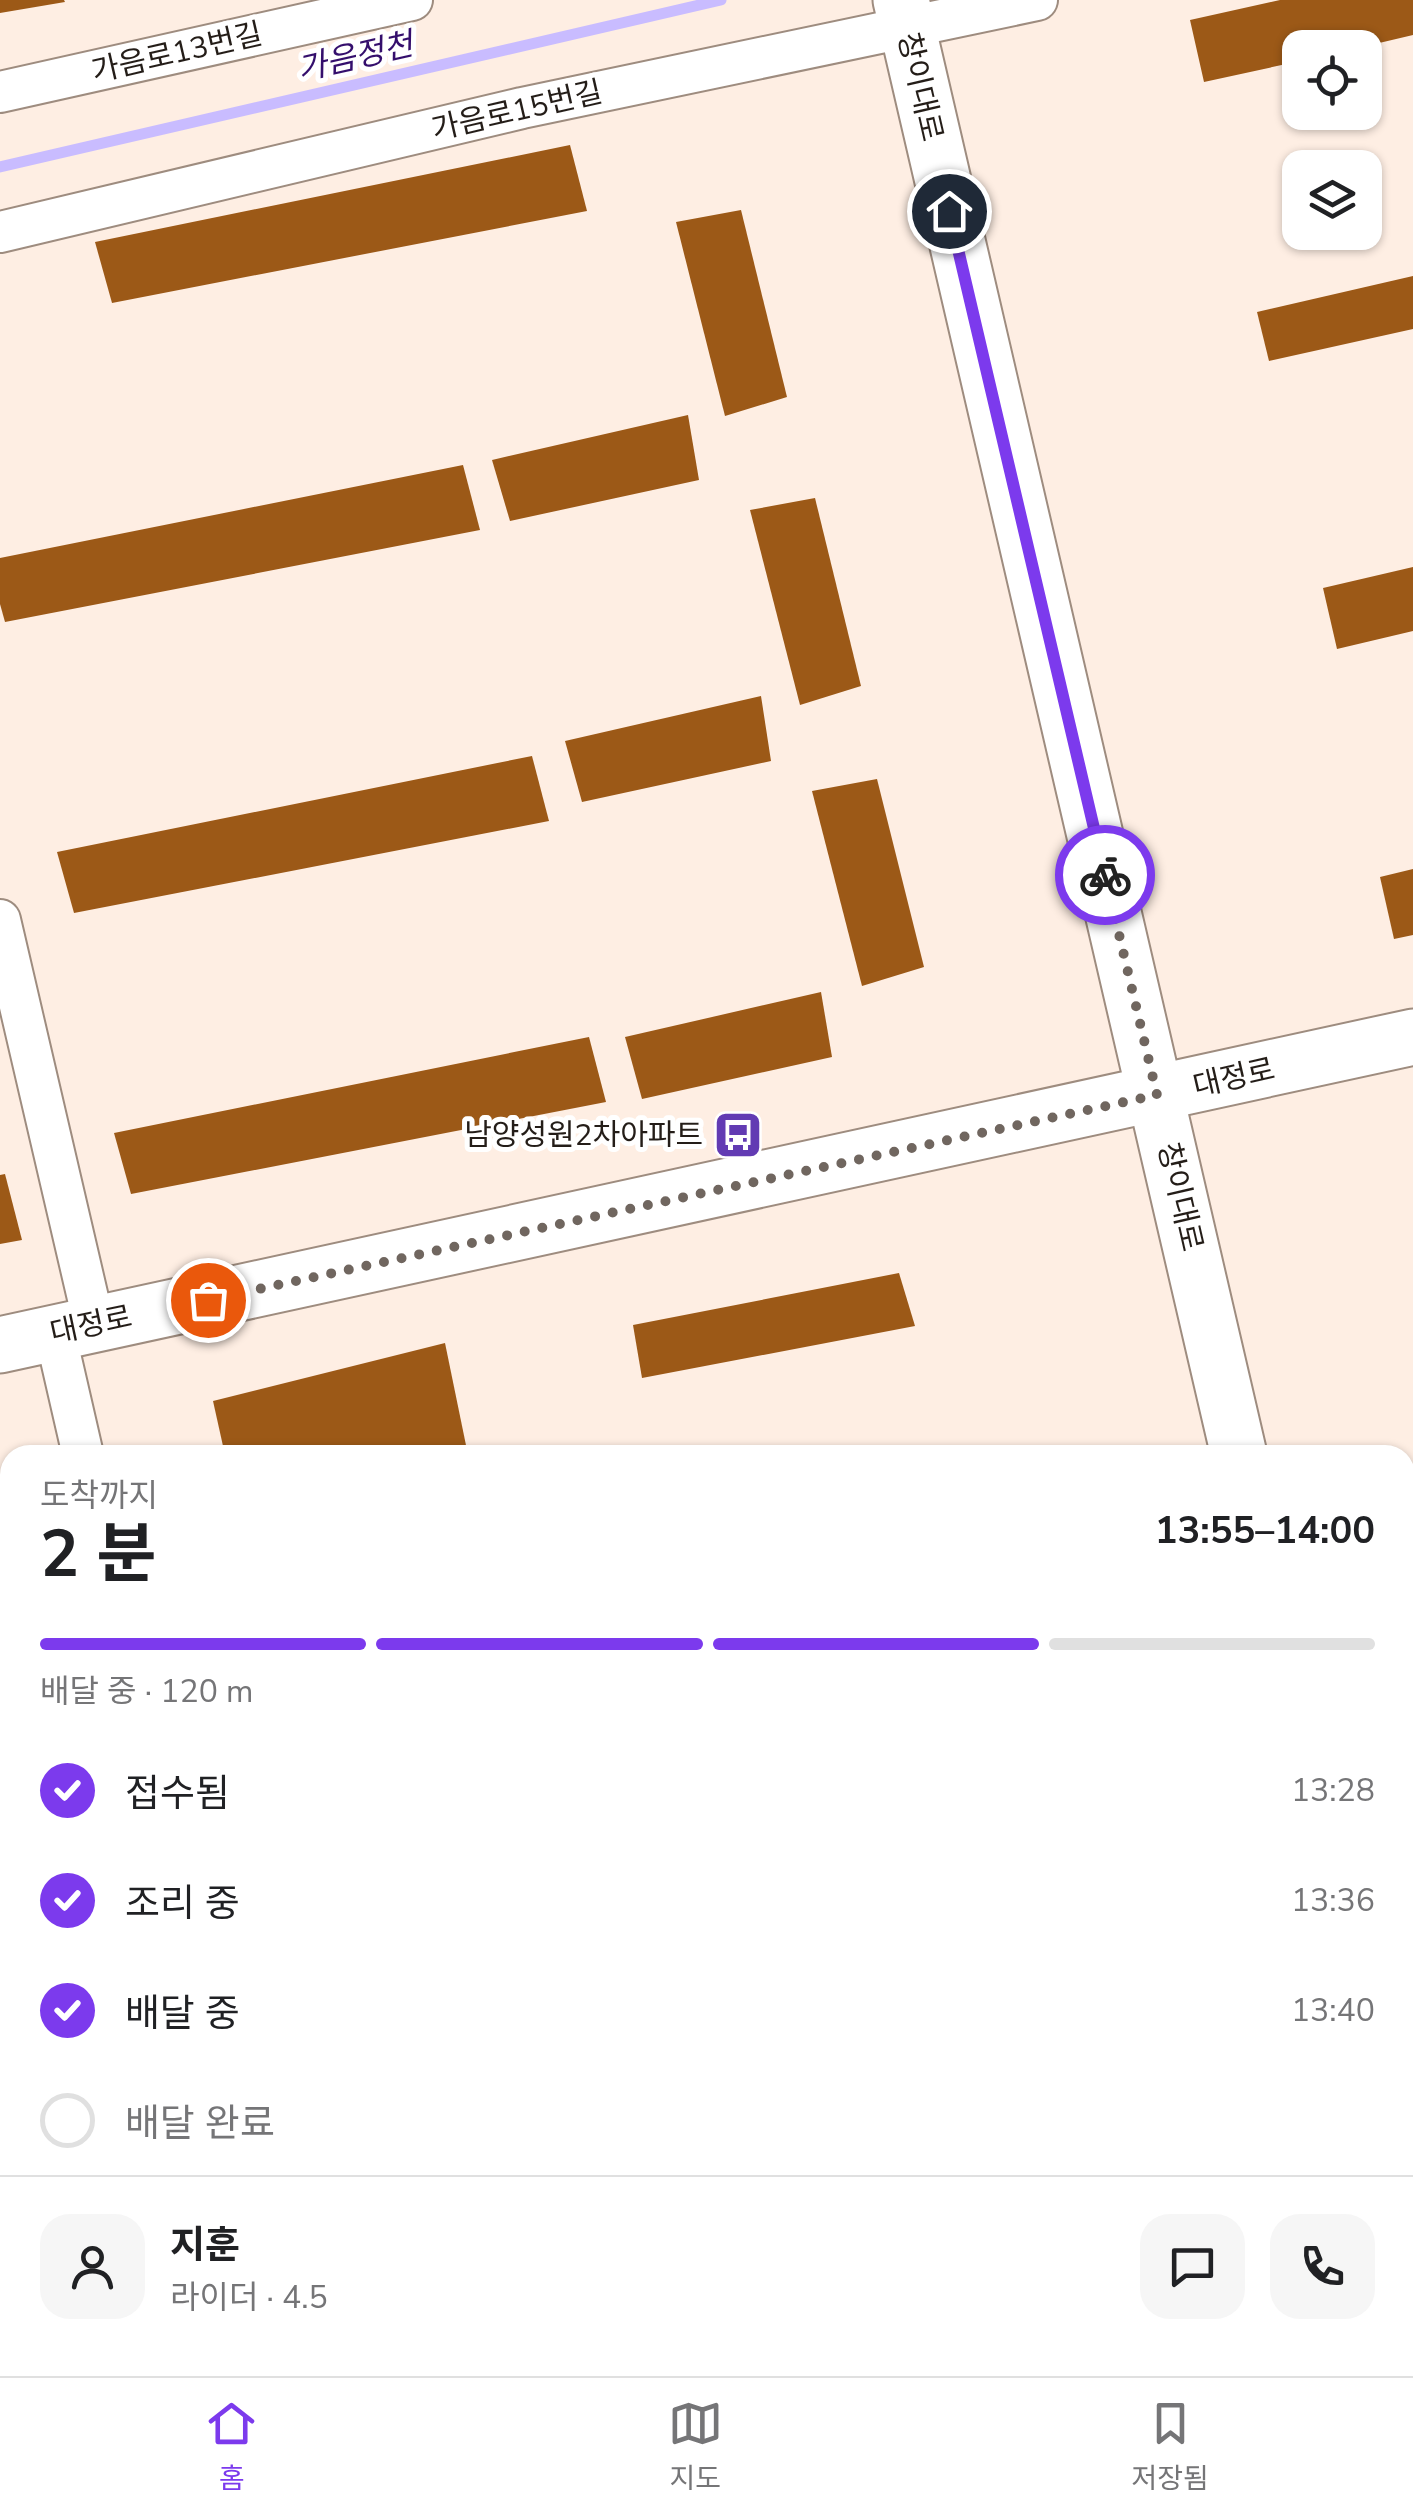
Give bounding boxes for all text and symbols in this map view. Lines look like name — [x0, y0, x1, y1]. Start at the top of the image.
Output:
street label: 가음로13번길 — [88, 13, 266, 93]
water label: 가음정천 — [293, 22, 421, 91]
street label: 창이대로 — [888, 29, 952, 145]
map controls — [1282, 30, 1382, 250]
button: locate — [1282, 30, 1382, 130]
street label: 가음로15번길 — [428, 71, 606, 151]
button: layers — [1282, 150, 1382, 250]
pin — [907, 169, 992, 254]
icon: home — [922, 184, 977, 239]
courier — [1055, 825, 1155, 925]
icon: bike — [1078, 848, 1133, 903]
street label: 대정로 — [1189, 1049, 1279, 1107]
bus stop icon: 남양성원2차아파트 — [712, 1109, 764, 1161]
place label: 남양성원2차아파트 — [464, 1115, 703, 1156]
street label: 창이대로 — [1148, 1139, 1212, 1255]
pin — [166, 1258, 251, 1343]
icon: bag — [181, 1273, 236, 1328]
street label: 대정로 — [46, 1296, 136, 1354]
text: 도착까지 — [40, 1474, 158, 1517]
text: 13:55–14:00 — [1155, 1505, 1375, 1556]
text: 2 분 — [40, 1510, 156, 1599]
text: 배달 중 · 120 m — [40, 1670, 254, 1713]
icon: check — [40, 1763, 95, 1818]
text: 접수됨 — [125, 1768, 230, 1819]
text: 13:28 — [1291, 1769, 1375, 1812]
icon: check — [40, 1873, 95, 1928]
text: 조리 중 — [125, 1878, 240, 1929]
text: 13:36 — [1291, 1879, 1375, 1922]
icon: check — [40, 1983, 95, 2038]
text: 배달 중 — [125, 1988, 240, 2039]
text: 13:40 — [1291, 1989, 1375, 2032]
text: 배달 완료 — [125, 2098, 275, 2149]
button: person — [40, 2214, 145, 2319]
button: chat — [1140, 2214, 1245, 2319]
button: phone — [1270, 2214, 1375, 2319]
text: 지훈 — [170, 2220, 240, 2271]
text: 라이더 · 4.5 — [170, 2276, 328, 2319]
tab: 홈 — [204, 2396, 259, 2498]
tab: 지도 — [668, 2396, 723, 2498]
tab: 저장됨 — [1131, 2396, 1209, 2498]

